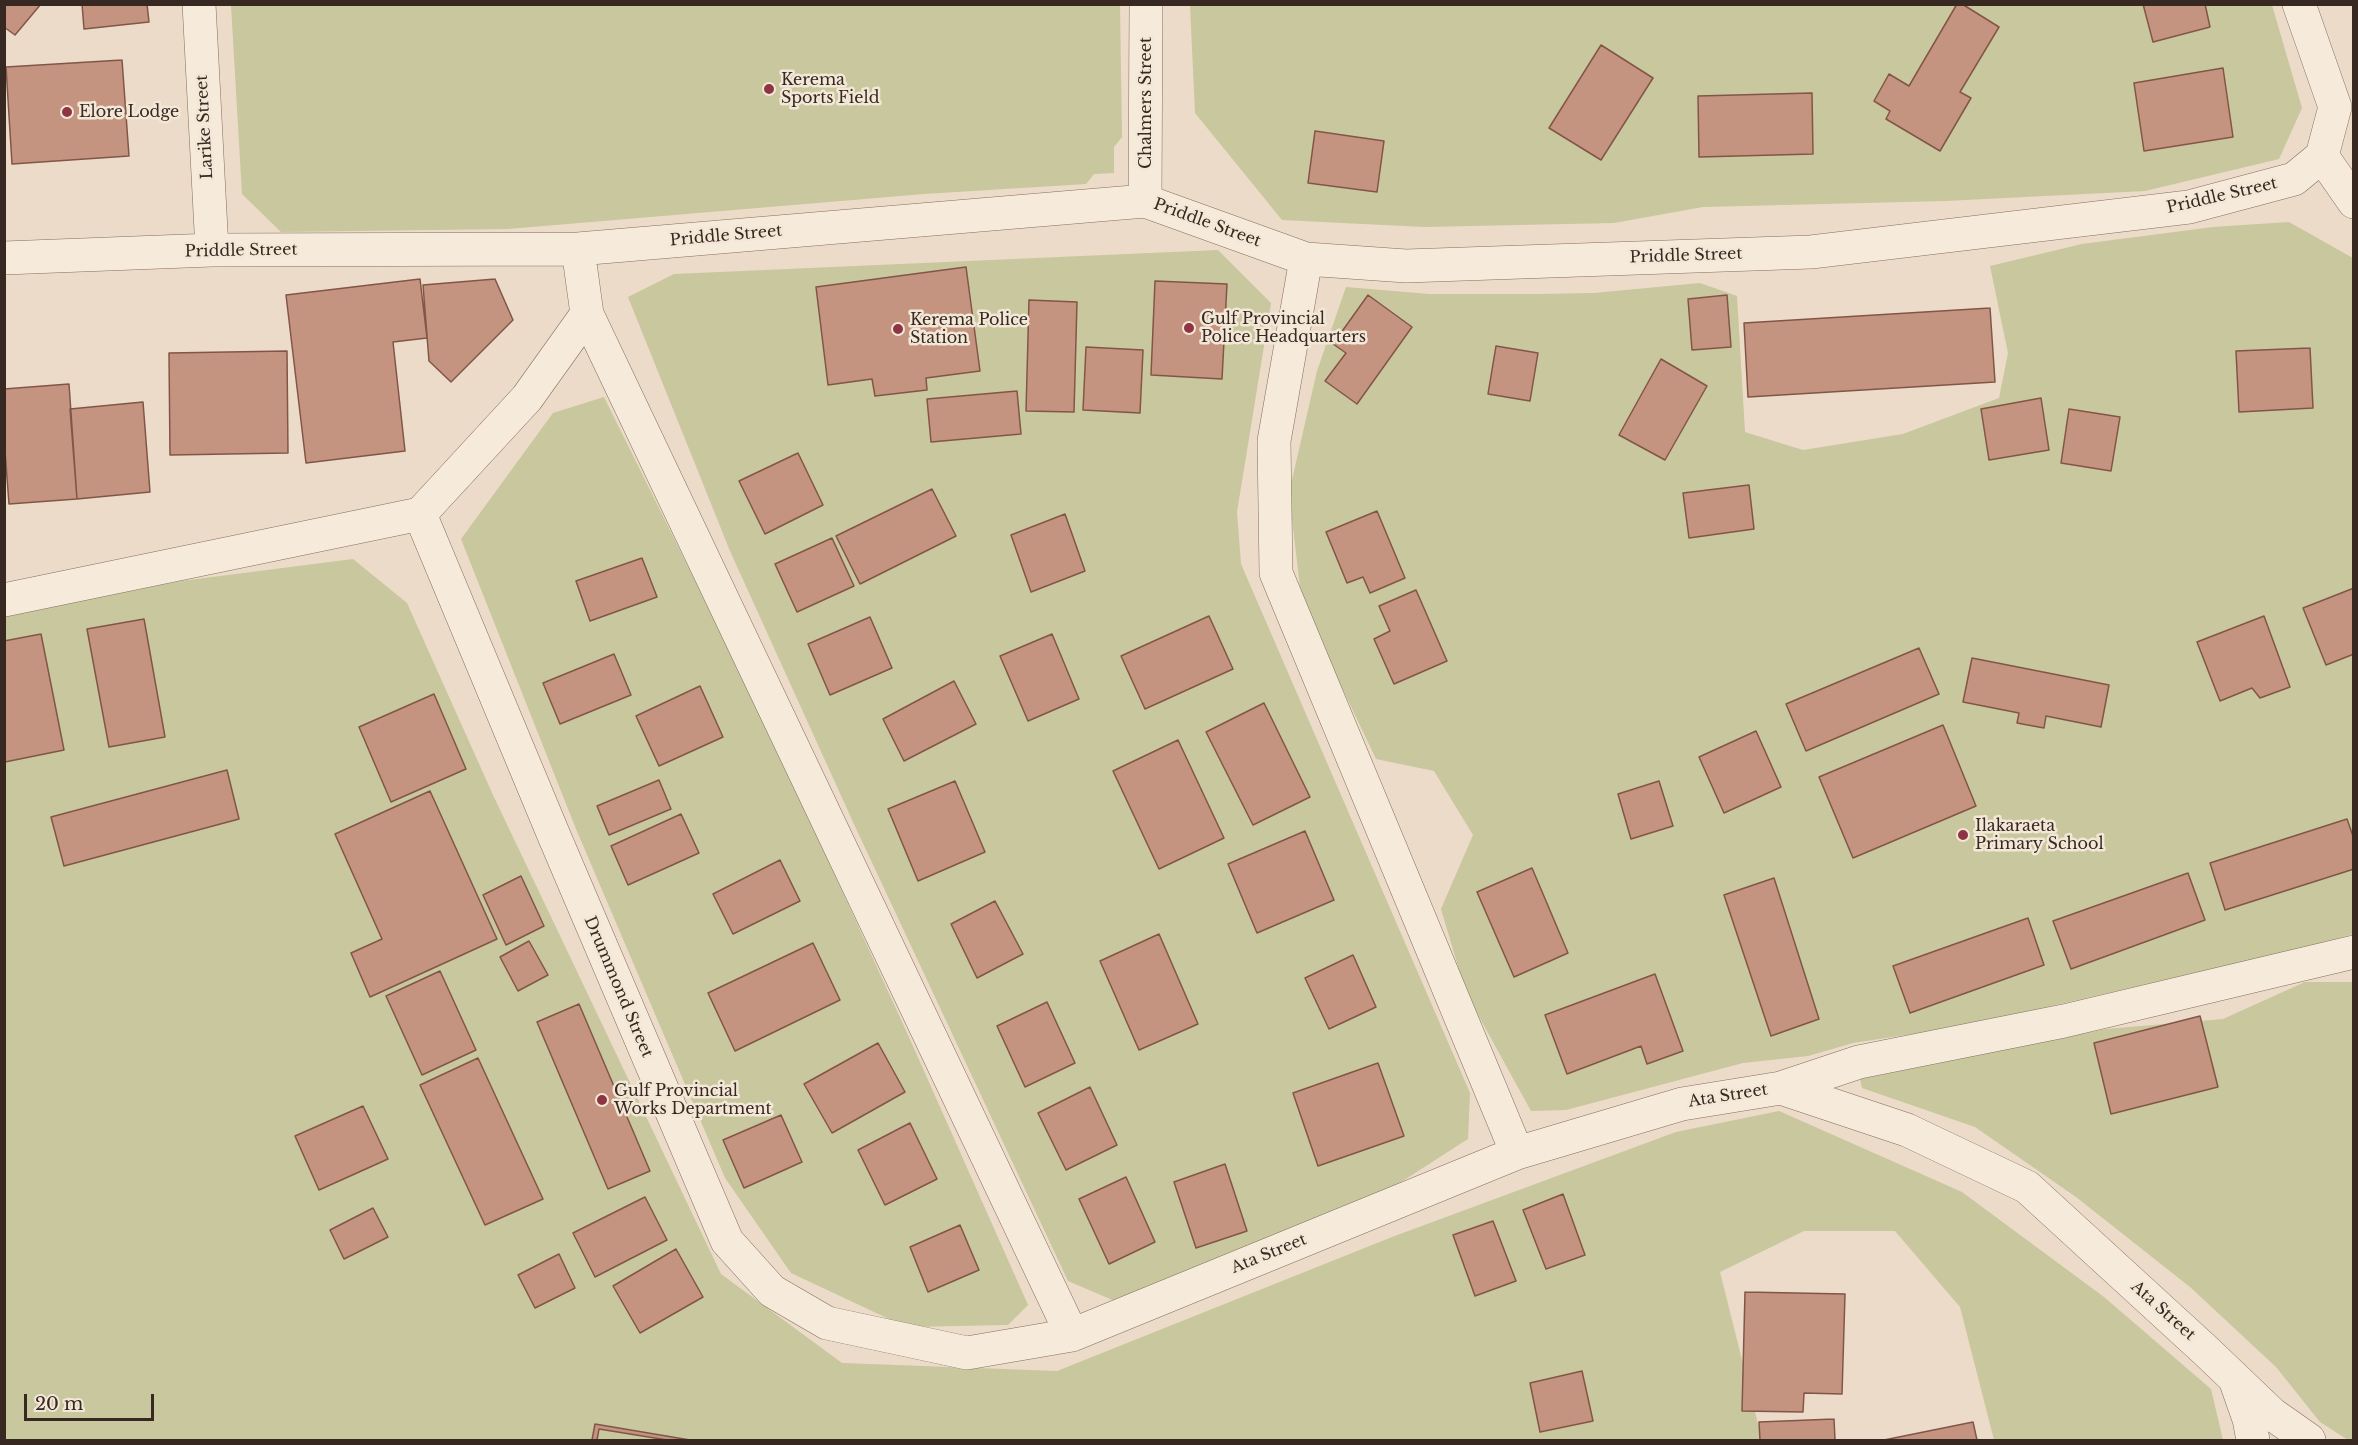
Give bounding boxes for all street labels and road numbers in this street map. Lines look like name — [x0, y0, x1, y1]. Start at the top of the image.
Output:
street label: Chalmers Street — [1136, 37, 1156, 169]
street label: Larike Street — [193, 74, 217, 180]
street label: Priddle Street — [2165, 174, 2279, 218]
street label: Priddle Street — [1151, 195, 1263, 251]
street label: Priddle Street — [669, 222, 783, 250]
street label: Priddle Street — [184, 240, 298, 262]
street label: Priddle Street — [1629, 244, 1743, 268]
street label: Drummond Street — [579, 913, 657, 1061]
street label: Ata Street — [1687, 1080, 1769, 1112]
street label: Ata Street — [1228, 1230, 1310, 1278]
street label: Ata Street — [2127, 1277, 2199, 1345]

